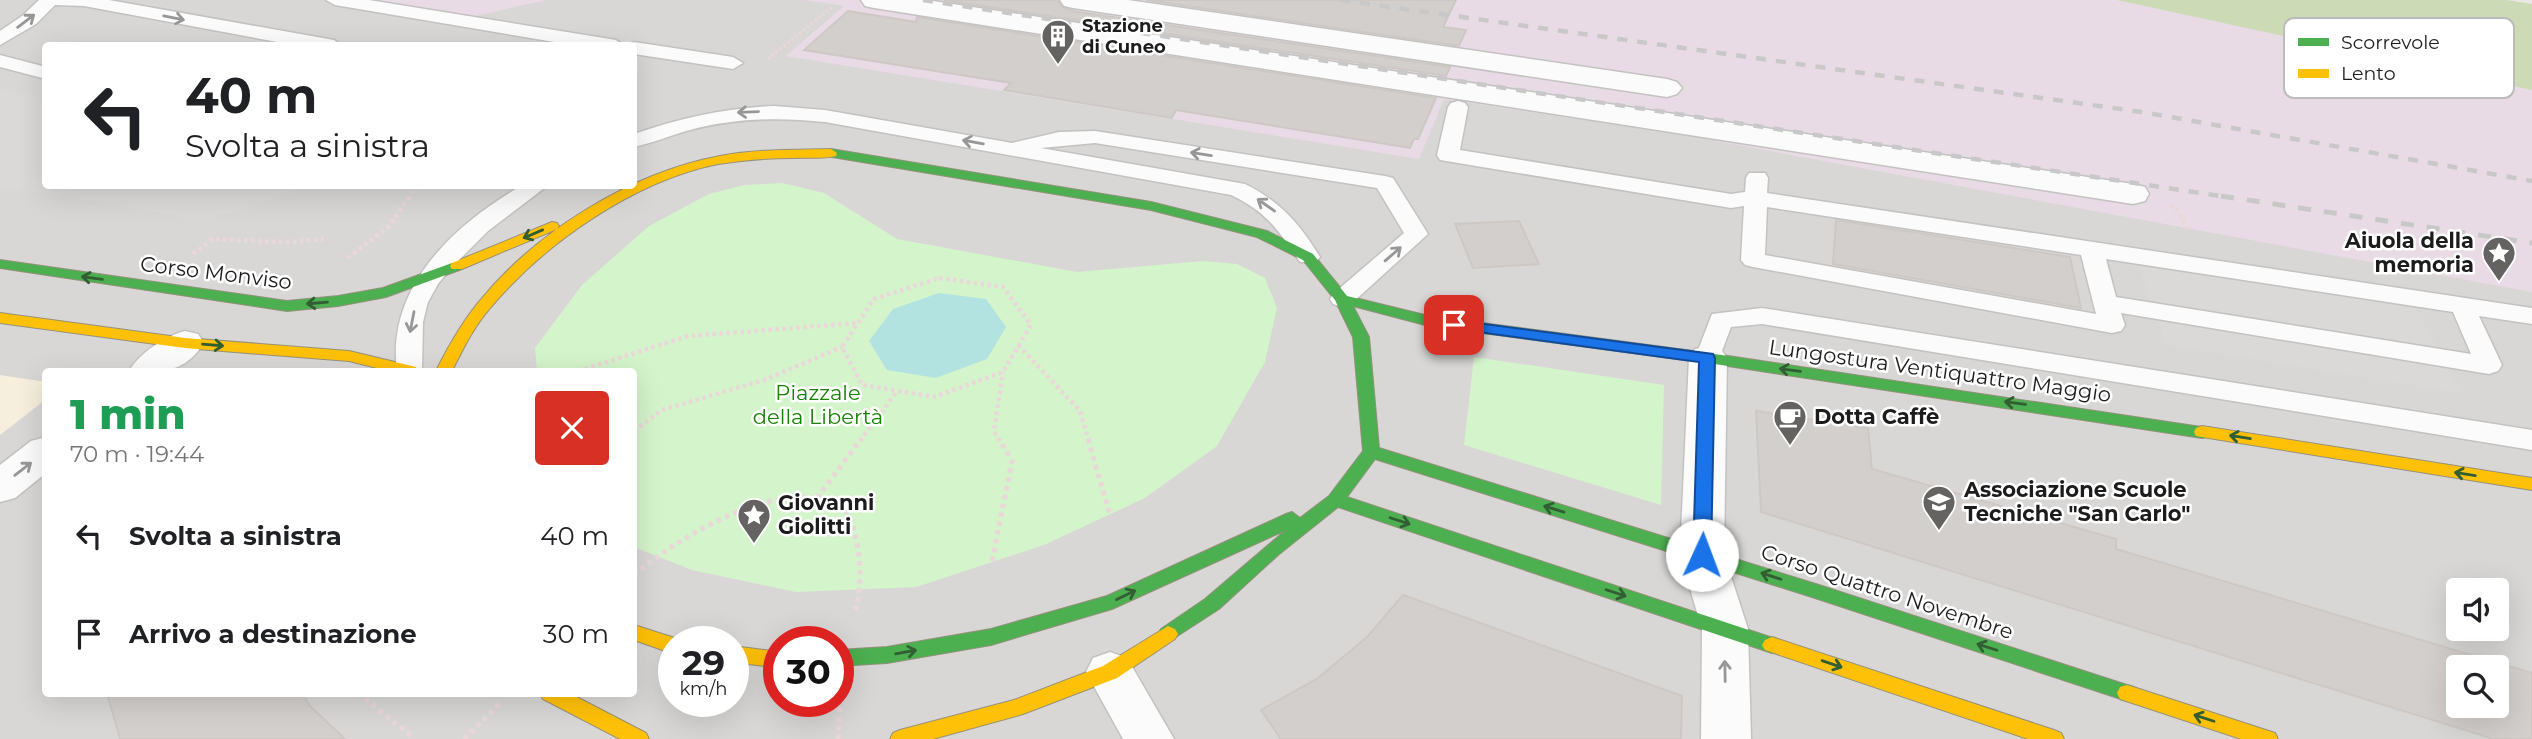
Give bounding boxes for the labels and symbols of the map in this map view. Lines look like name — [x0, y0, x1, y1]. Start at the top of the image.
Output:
one-way arrow — [162, 12, 185, 25]
one-way arrow — [16, 14, 35, 29]
place label: Stazione di Cuneo — [1082, 15, 1166, 58]
building icon: Stazione di Cuneo — [1039, 17, 1077, 66]
legend — [2284, 18, 2514, 98]
text: Scorrevole — [2341, 31, 2440, 54]
text: Lento — [2341, 62, 2396, 85]
one-way arrow — [737, 106, 760, 119]
one-way arrow — [962, 135, 985, 148]
one-way arrow — [1190, 147, 1213, 160]
one-way arrow — [1257, 198, 1276, 212]
one-way arrow — [523, 228, 544, 241]
place label: Aiuola della memoria — [2344, 228, 2474, 277]
place icon: Aiuola della memoria — [2480, 234, 2518, 283]
one-way arrow — [1384, 246, 1402, 262]
street label: Corso Monviso — [139, 251, 293, 294]
one-way arrow — [81, 271, 104, 284]
pin — [1424, 295, 1484, 355]
one-way arrow — [307, 297, 329, 310]
one-way arrow — [405, 311, 418, 333]
street label: Lungostura Ventiquattro Maggio — [1767, 334, 2113, 407]
one-way arrow — [202, 339, 224, 352]
one-way arrow — [1779, 363, 1802, 376]
park label: Piazzale della Libertà — [753, 380, 883, 429]
one-way arrow — [2004, 397, 2027, 410]
cafe icon: Dotta Caffè — [1771, 398, 1809, 447]
place label: Dotta Caffè — [1814, 404, 1939, 429]
one-way arrow — [2229, 431, 2252, 444]
one-way arrow — [13, 462, 31, 477]
one-way arrow — [2454, 467, 2477, 480]
place label: Associazione Scuole Tecniche "San Carlo" — [1963, 477, 2190, 526]
school or university icon: Associazione Scuole Tecniche "San Carlo" — [1920, 483, 1958, 532]
place label: Giovanni Giolitti — [778, 490, 874, 539]
place icon: Giovanni Giolitti — [735, 496, 773, 545]
one-way arrow — [1543, 501, 1565, 514]
one-way arrow — [1389, 516, 1411, 528]
position arrow — [1665, 518, 1739, 592]
street label: Corso Quattro Novembre — [1758, 539, 2016, 644]
one-way arrow — [1760, 569, 1782, 582]
one-way arrow — [1605, 587, 1627, 600]
one-way arrow — [1115, 588, 1136, 602]
speed limit sign: 30 — [763, 626, 854, 717]
one-way arrow — [1977, 640, 1999, 652]
one-way arrow — [894, 645, 917, 658]
one-way arrow — [1821, 659, 1843, 672]
one-way arrow — [1718, 660, 1732, 683]
one-way arrow — [2193, 711, 2215, 723]

